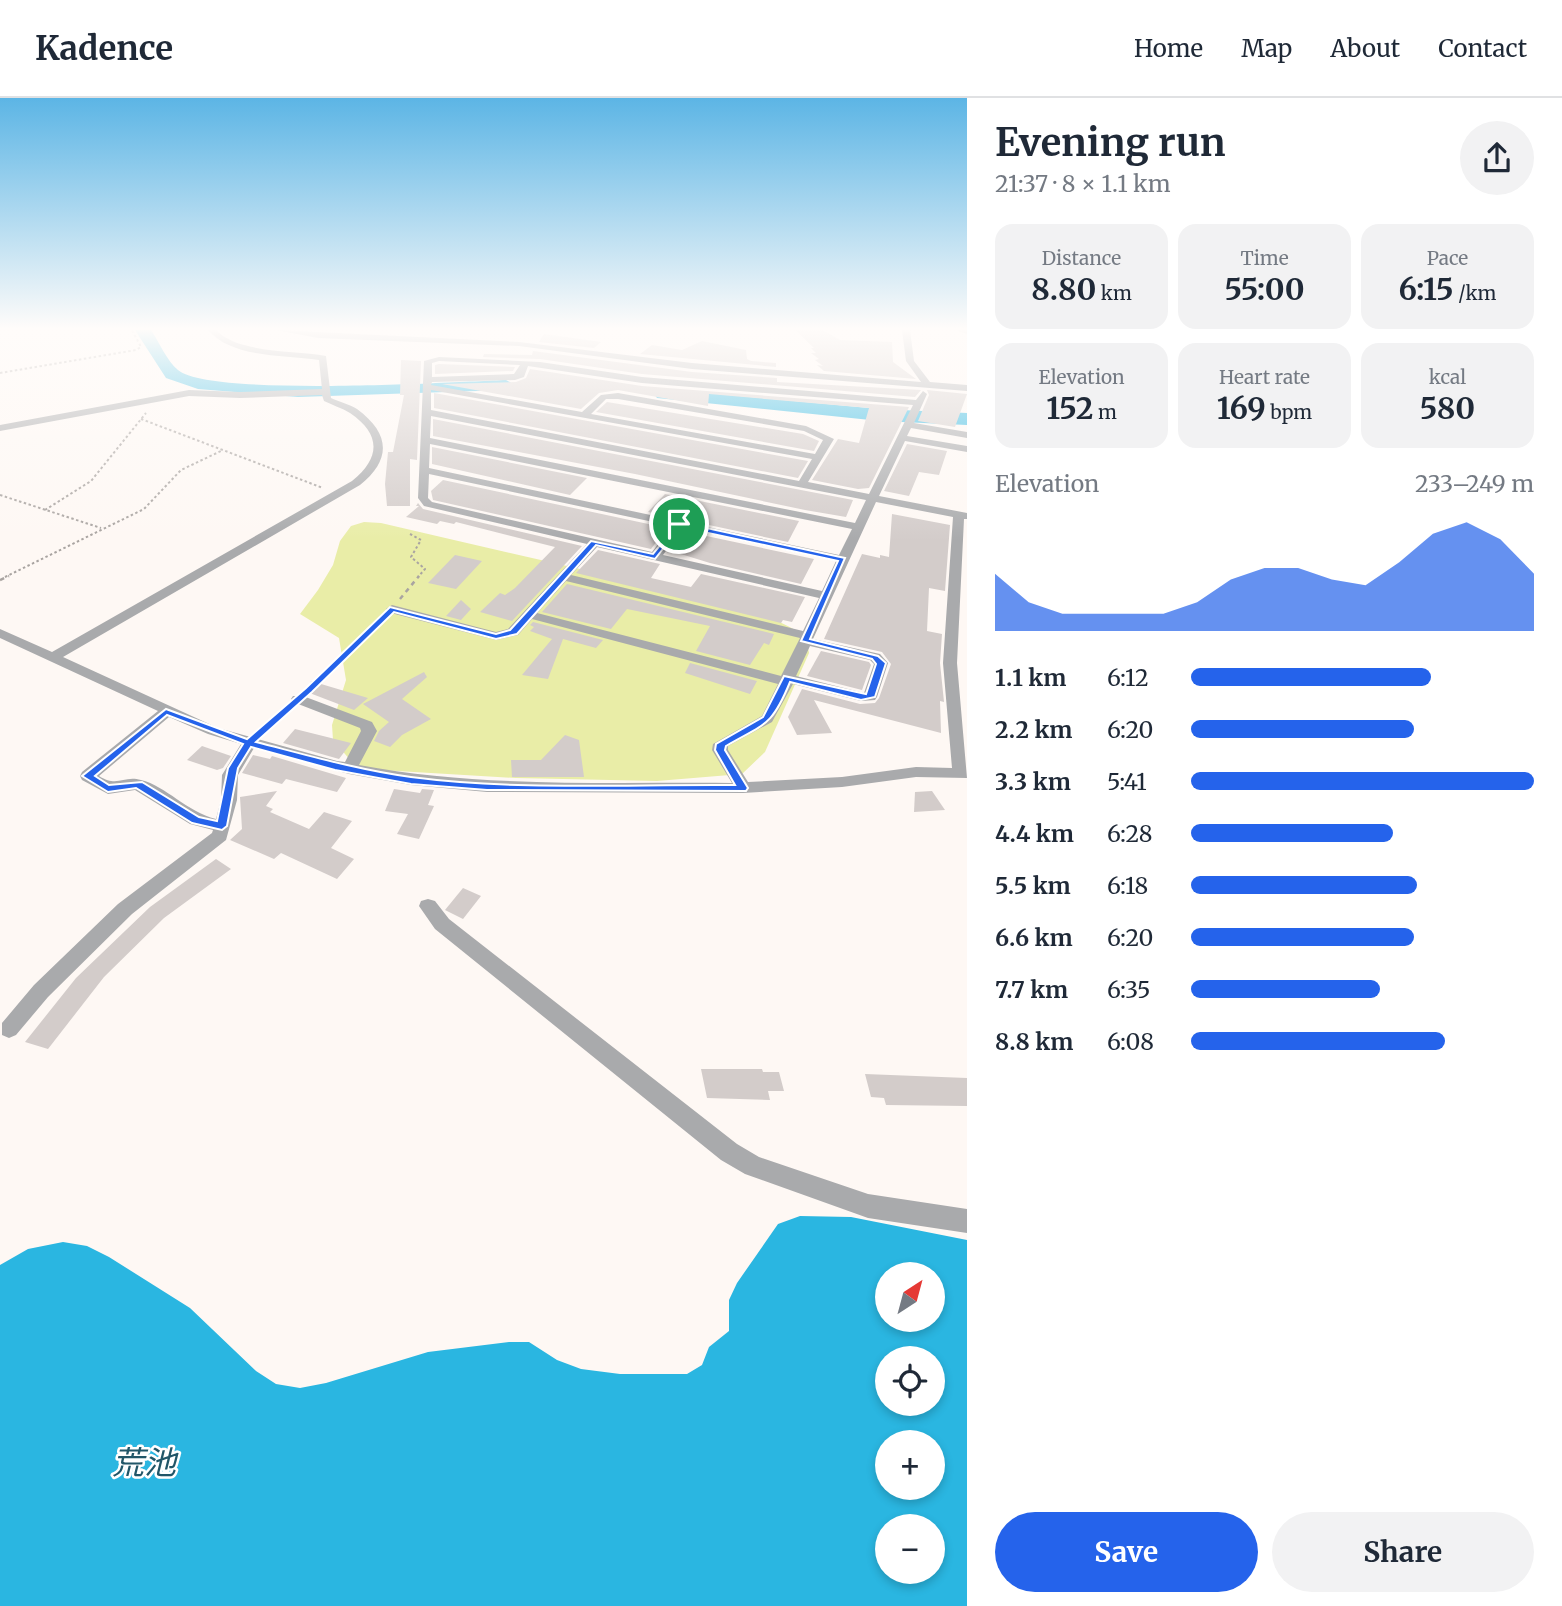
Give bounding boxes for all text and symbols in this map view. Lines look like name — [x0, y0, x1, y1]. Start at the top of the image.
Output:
text: Kadence — [35, 28, 173, 69]
text: Home — [1134, 33, 1203, 64]
text: Map — [1241, 33, 1292, 64]
text: About — [1330, 33, 1400, 64]
text: Contact — [1438, 33, 1527, 64]
text: Evening run — [995, 119, 1226, 166]
button: share — [1460, 121, 1534, 195]
text: 21:37 · 8 × 1.1 km — [995, 169, 1171, 198]
text: Distance — [1042, 246, 1121, 270]
text: Time — [1240, 246, 1289, 270]
text: Pace — [1427, 246, 1468, 270]
text: 8.80 — [1031, 270, 1096, 308]
text: 55:00 — [1224, 270, 1305, 308]
text: 6:15 — [1399, 270, 1454, 308]
text: km — [1096, 281, 1132, 305]
text: /km — [1454, 281, 1496, 305]
text: Elevation — [1038, 365, 1125, 389]
text: Heart rate — [1219, 365, 1310, 389]
text: kcal — [1429, 365, 1466, 389]
text: 152 — [1046, 389, 1093, 427]
text: 169 — [1217, 389, 1266, 427]
text: 580 — [1420, 389, 1475, 427]
text: m — [1093, 400, 1117, 424]
text: bpm — [1266, 400, 1312, 424]
text: Elevation — [995, 469, 1099, 498]
text: 233–249 m — [1415, 469, 1534, 498]
pin — [649, 494, 709, 554]
icon: arrive — [660, 505, 698, 543]
text: 1.1 km — [995, 663, 1066, 692]
text: 6:12 — [1107, 663, 1149, 692]
text: 2.2 km — [995, 715, 1073, 744]
text: 6:20 — [1107, 715, 1153, 744]
text: 3.3 km — [995, 767, 1071, 796]
text: 5:41 — [1107, 767, 1147, 796]
text: 4.4 km — [995, 819, 1074, 848]
text: 6:28 — [1107, 819, 1153, 848]
text: 5.5 km — [995, 871, 1071, 900]
text: 6:18 — [1107, 871, 1148, 900]
text: 6.6 km — [995, 923, 1073, 952]
text: 6:20 — [1107, 923, 1153, 952]
text: 7.7 km — [995, 975, 1068, 1004]
text: 6:35 — [1107, 975, 1150, 1004]
text: 8.8 km — [995, 1027, 1073, 1056]
text: 6:08 — [1107, 1027, 1154, 1056]
north arrow — [875, 1262, 945, 1332]
map controls — [875, 1262, 945, 1584]
button: locate — [875, 1346, 945, 1416]
button: + — [875, 1430, 945, 1500]
water label: 荒池 — [112, 1443, 179, 1483]
button: Save — [995, 1512, 1258, 1592]
button: Share — [1272, 1512, 1534, 1592]
button: − — [875, 1514, 945, 1584]

